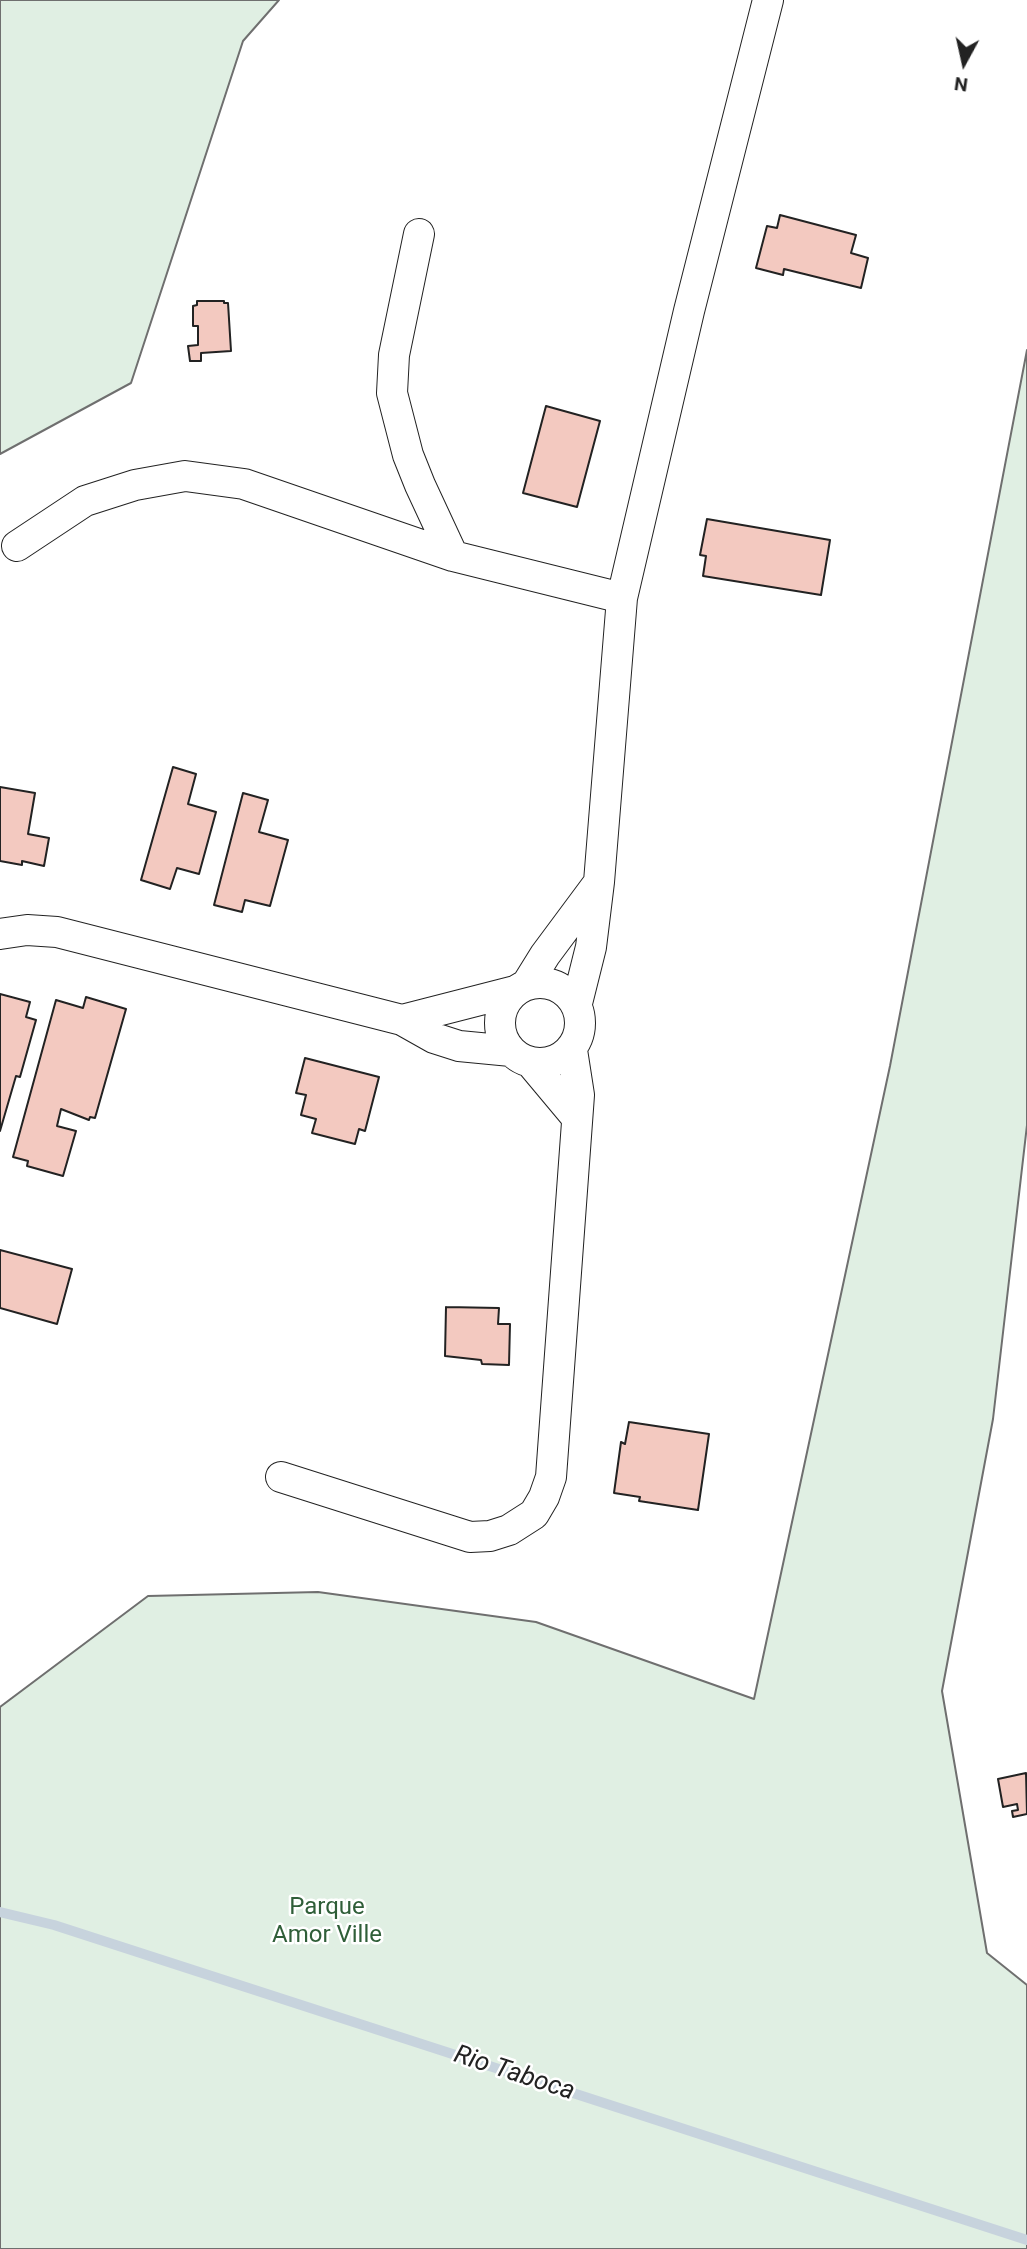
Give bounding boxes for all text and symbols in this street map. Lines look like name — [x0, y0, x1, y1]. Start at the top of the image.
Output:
north arrow — [929, 28, 999, 98]
text: N — [953, 72, 969, 97]
park label: Parque Amor Ville — [272, 1894, 382, 1950]
water label: Rio Taboca — [450, 2040, 578, 2108]

